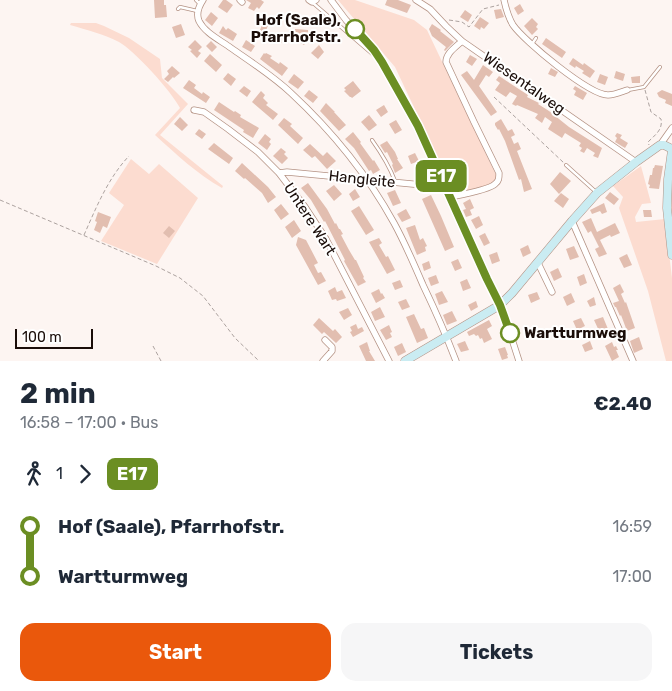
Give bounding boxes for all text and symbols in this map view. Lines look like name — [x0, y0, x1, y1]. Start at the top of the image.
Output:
place label: Hof (Saale), Pfarrhofstr. — [251, 11, 341, 46]
marker: Hof (Saale), Pfarrhofstr. — [345, 19, 365, 39]
street label: Wiesentalweg — [479, 48, 569, 118]
line badge: E17 — [412, 160, 470, 192]
text: E17 — [426, 165, 456, 187]
street label: Hangleite — [328, 167, 396, 191]
street label: Untere Wart — [280, 179, 340, 259]
marker: Wartturmweg — [500, 323, 520, 343]
place label: Wartturmweg — [524, 324, 627, 342]
scale bar — [15, 326, 92, 349]
text: 100 m — [22, 329, 62, 346]
text: 2 min — [20, 377, 96, 410]
text: €2.40 — [594, 392, 652, 415]
text: 16:58 – 17:00 · Bus — [20, 413, 158, 432]
icon: walk — [20, 460, 48, 488]
icon: forward — [71, 460, 99, 488]
text: E17 — [117, 463, 148, 485]
text: 1 — [56, 464, 63, 483]
text: Hof (Saale), Pfarrhofstr. — [58, 515, 284, 538]
text: 16:59 — [612, 517, 652, 536]
text: Wartturmweg — [58, 565, 188, 588]
text: 17:00 — [613, 567, 652, 586]
button: Start — [20, 623, 331, 681]
button: Tickets — [341, 623, 652, 681]

